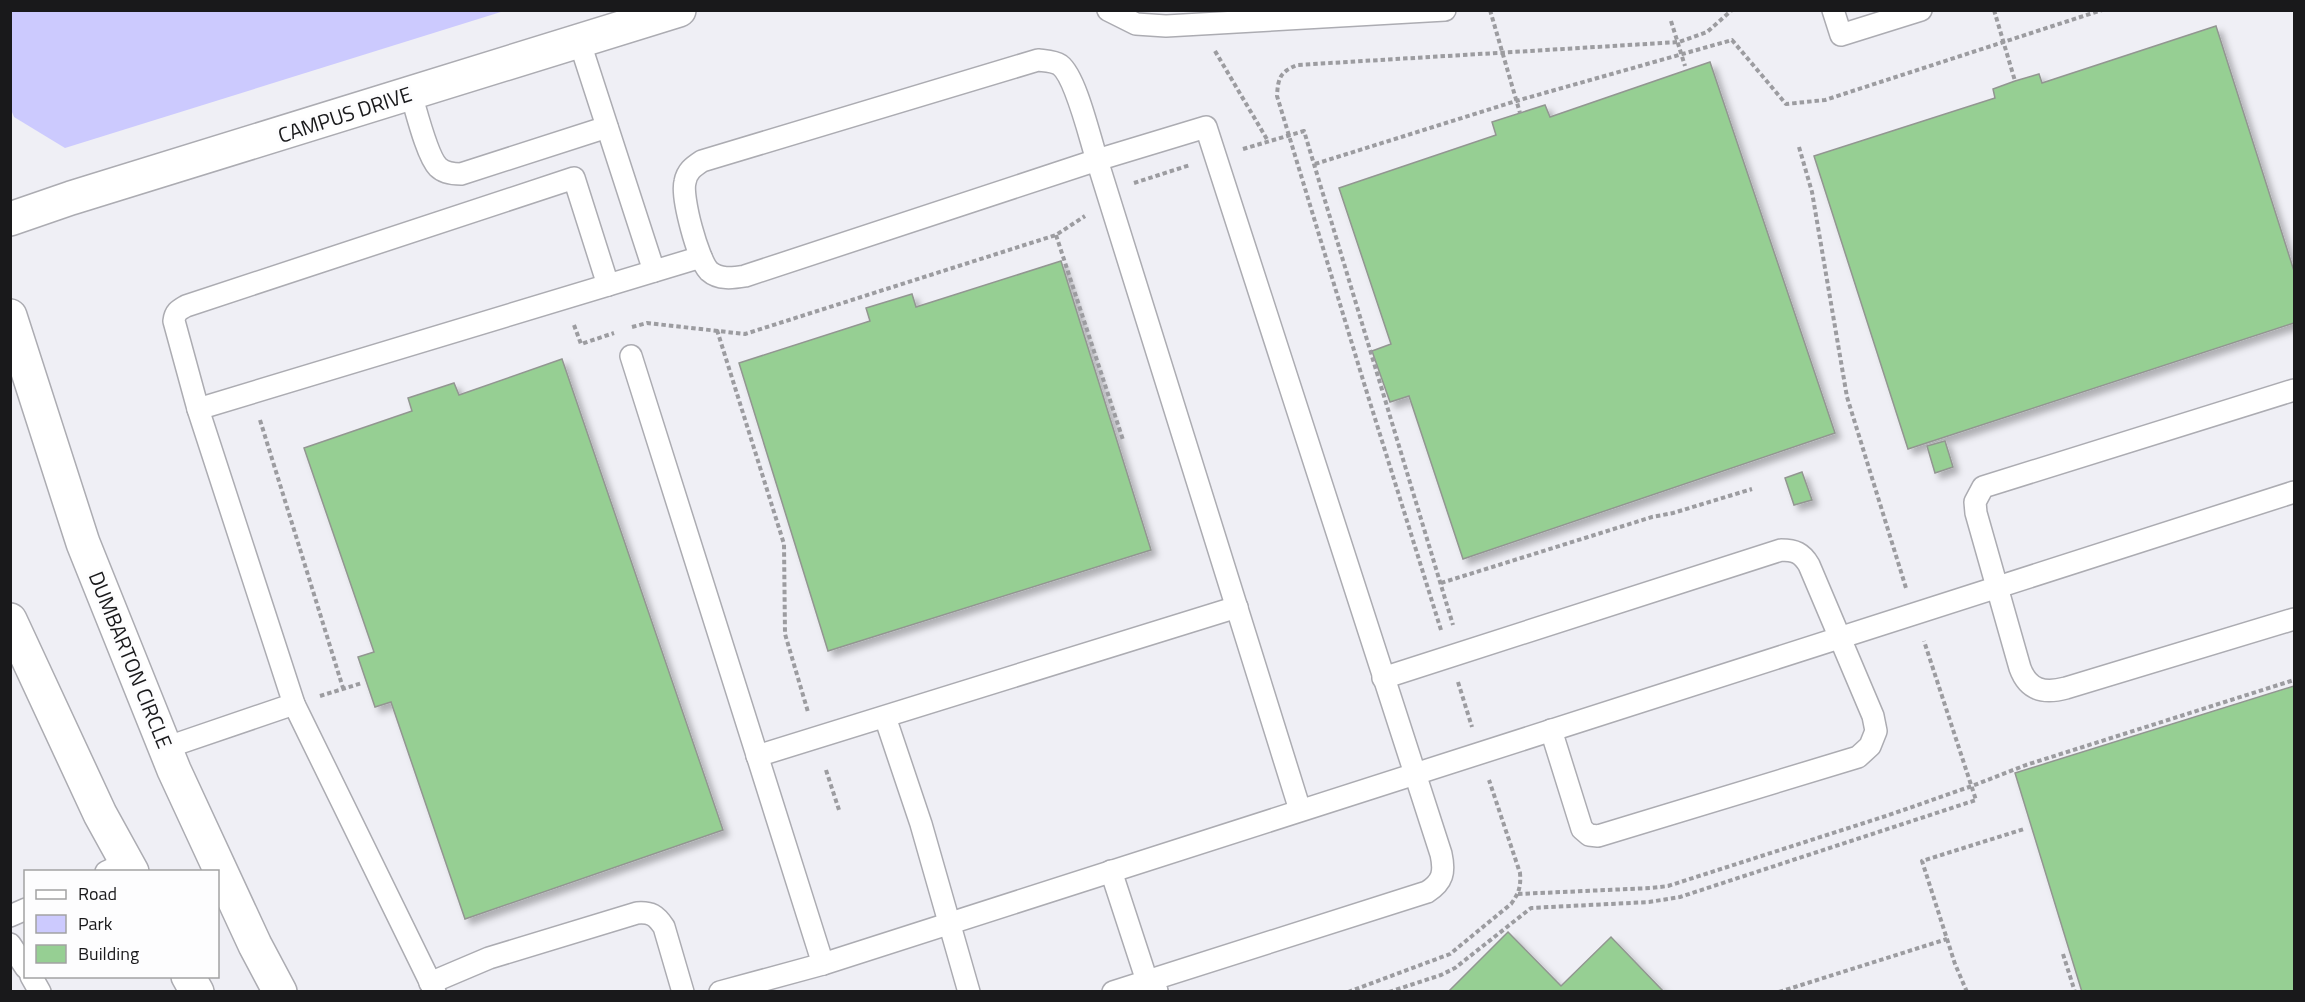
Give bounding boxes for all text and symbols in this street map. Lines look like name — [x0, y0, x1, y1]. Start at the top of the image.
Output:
street label: CAMPUS DRIVE — [274, 77, 416, 151]
street label: DUMBARTON CIRCLE — [81, 566, 181, 753]
legend — [24, 870, 219, 978]
text: Road — [78, 880, 117, 907]
text: Park — [78, 910, 113, 937]
text: Building — [78, 940, 139, 967]

